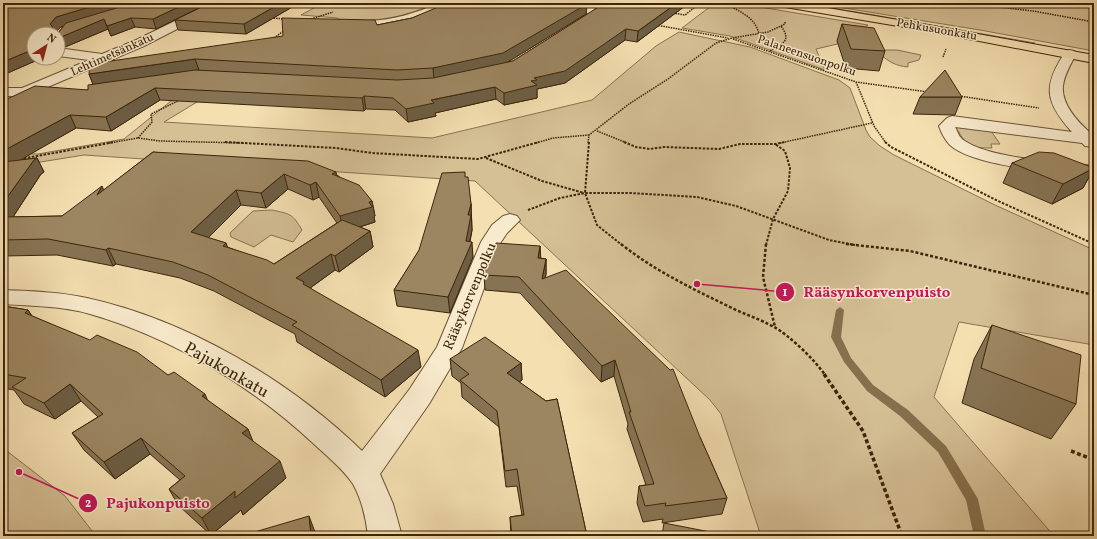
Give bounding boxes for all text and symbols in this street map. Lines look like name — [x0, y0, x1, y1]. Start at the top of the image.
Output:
street label: Pehkusuonkatu — [895, 15, 979, 45]
north arrow — [26, 26, 66, 66]
street label: Lehtimetsänkatu — [68, 29, 157, 80]
text: N — [43, 31, 59, 48]
street label: Palaneensuonpolku — [755, 31, 859, 80]
street label: Rääsykorvenpolku — [439, 240, 502, 353]
callout: Rääsynkorvenpuisto — [775, 278, 958, 305]
text: Rääsynkorvenpuisto — [804, 283, 951, 304]
text: 1 — [783, 285, 788, 301]
street label: Pajukonkatu — [180, 337, 273, 404]
callout: Pajukonpuisto — [78, 489, 218, 516]
text: Pajukonpuisto — [106, 494, 210, 515]
text: 2 — [85, 496, 91, 512]

